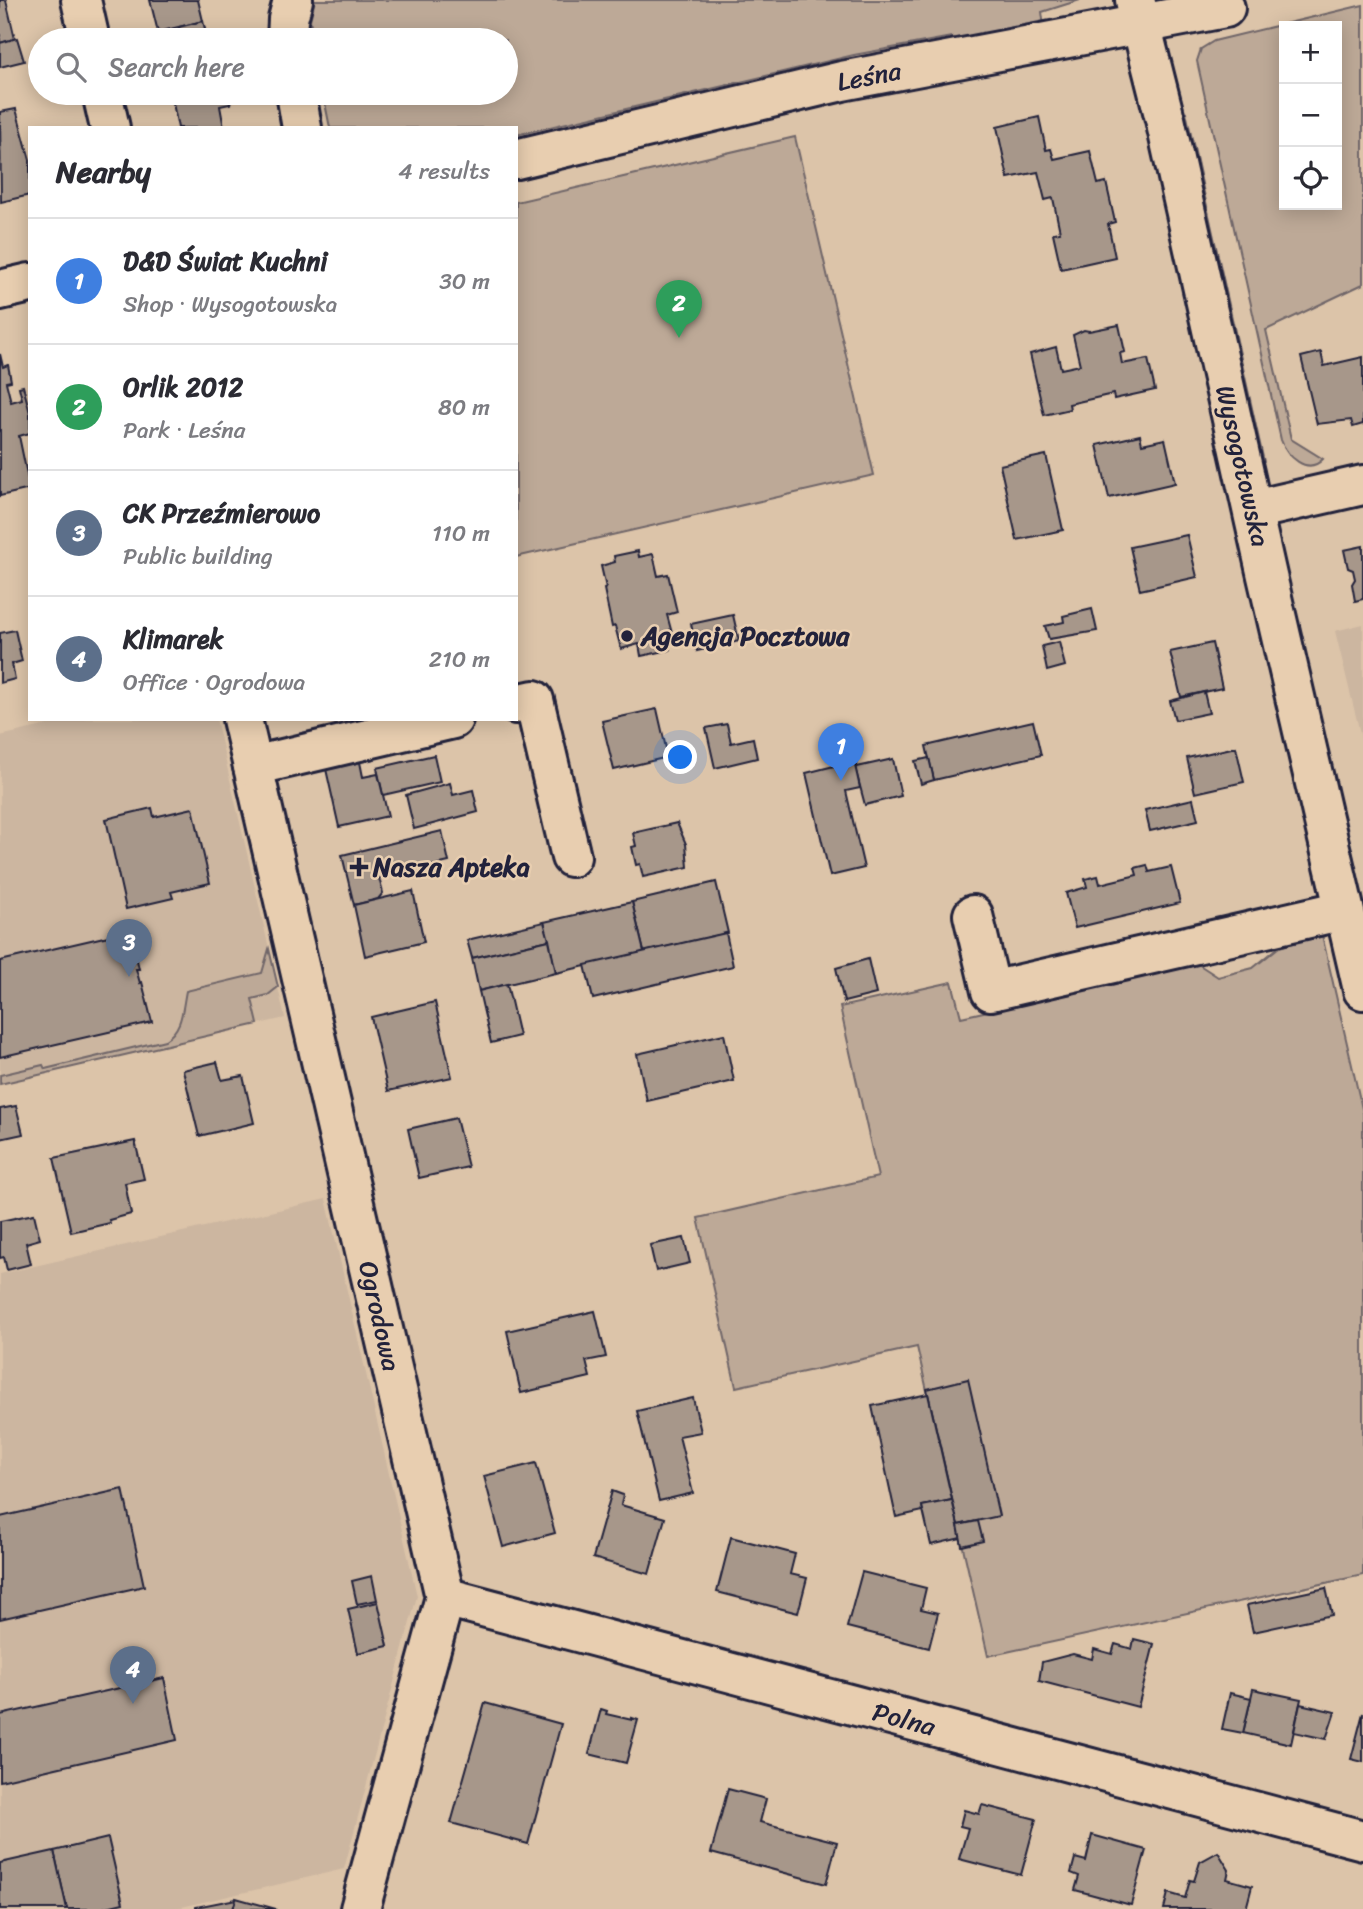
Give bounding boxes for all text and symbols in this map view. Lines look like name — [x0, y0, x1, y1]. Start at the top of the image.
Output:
map controls — [1279, 21, 1342, 210]
button: + — [1279, 21, 1342, 84]
search box — [28, 28, 518, 105]
text: Search here — [108, 44, 245, 90]
street label: Leśna — [833, 47, 906, 105]
icon: search — [52, 48, 90, 86]
button: − — [1279, 84, 1342, 147]
text: Nearby — [56, 145, 151, 199]
button: locate — [1279, 147, 1342, 210]
text: 4 results — [398, 151, 490, 192]
text: D&D Świat Kuchni — [123, 238, 328, 284]
text: 1 — [74, 261, 84, 302]
text: 30 m — [439, 261, 490, 302]
pin: 2 — [656, 280, 702, 338]
text: Shop · Wysogotowska — [123, 284, 337, 325]
text: Orlik 2012 — [123, 364, 243, 410]
street label: Wysogotowska — [1202, 381, 1284, 551]
text: 2 — [72, 387, 86, 428]
text: 80 m — [438, 387, 490, 428]
text: Park · Leśna — [123, 410, 245, 451]
text: CK Przeźmierowo — [123, 490, 320, 536]
text: 3 — [73, 513, 85, 554]
text: 110 m — [432, 513, 490, 554]
text: Public building — [123, 536, 273, 577]
place label: Agencja Pocztowa — [640, 613, 850, 659]
text: Klimarek — [123, 616, 223, 662]
marker: Agencja Pocztowa — [619, 628, 635, 644]
text: 4 — [72, 639, 86, 680]
text: 210 m — [429, 639, 490, 680]
text: Office · Ogrodowa — [123, 662, 305, 703]
pin: 1 — [818, 723, 864, 781]
your location — [663, 740, 697, 774]
place label: Nasza Apteka — [372, 844, 530, 890]
marker: Nasza Apteka — [351, 859, 367, 875]
pin: 3 — [106, 919, 152, 977]
street label: Ogrodowa — [345, 1256, 415, 1376]
pin: 4 — [110, 1646, 156, 1704]
street label: Polna — [867, 1689, 942, 1750]

